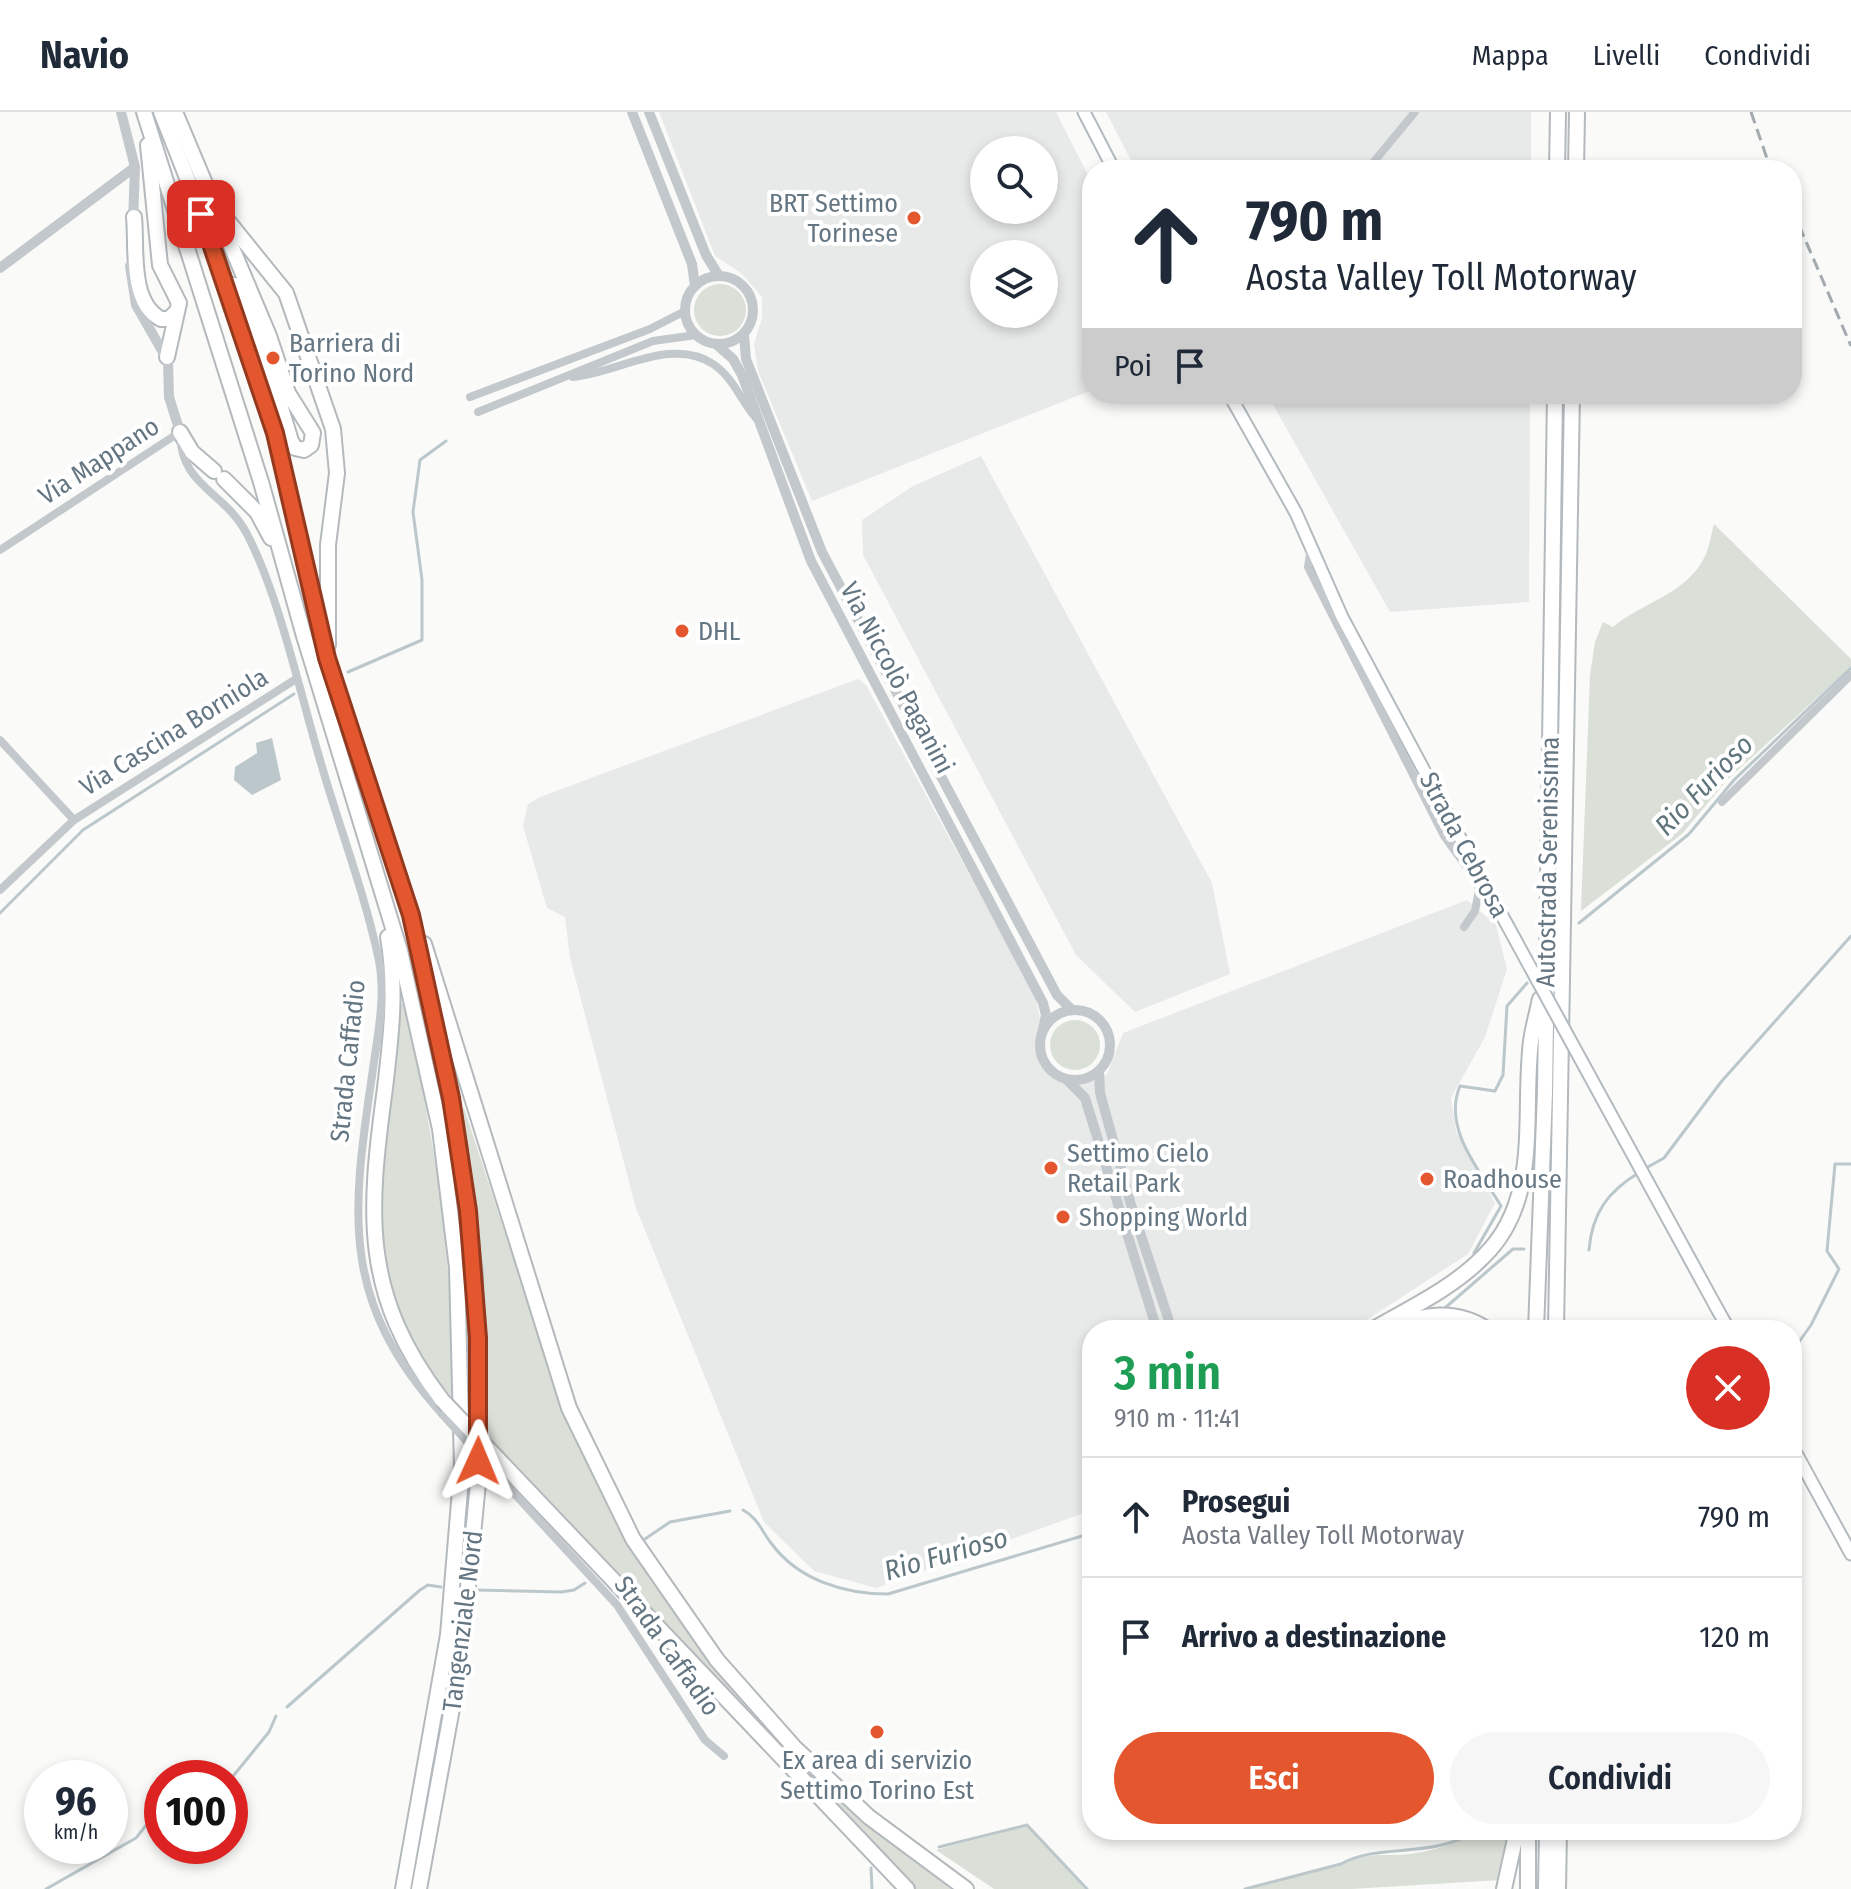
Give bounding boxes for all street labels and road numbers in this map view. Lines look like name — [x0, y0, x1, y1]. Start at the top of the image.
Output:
street label: Via Mappano — [33, 411, 165, 511]
street label: Via Niccolò Paganini — [834, 577, 960, 779]
street label: Via Cascina Borniola — [74, 662, 274, 802]
street label: Autostrada Serenissima — [1530, 736, 1566, 988]
street label: Strada Cebrosa — [1413, 767, 1515, 923]
street label: Strada Caffadio — [324, 978, 372, 1144]
street label: Tangenziale Nord — [437, 1529, 489, 1713]
street label: Strada Caffadio — [608, 1570, 726, 1722]

